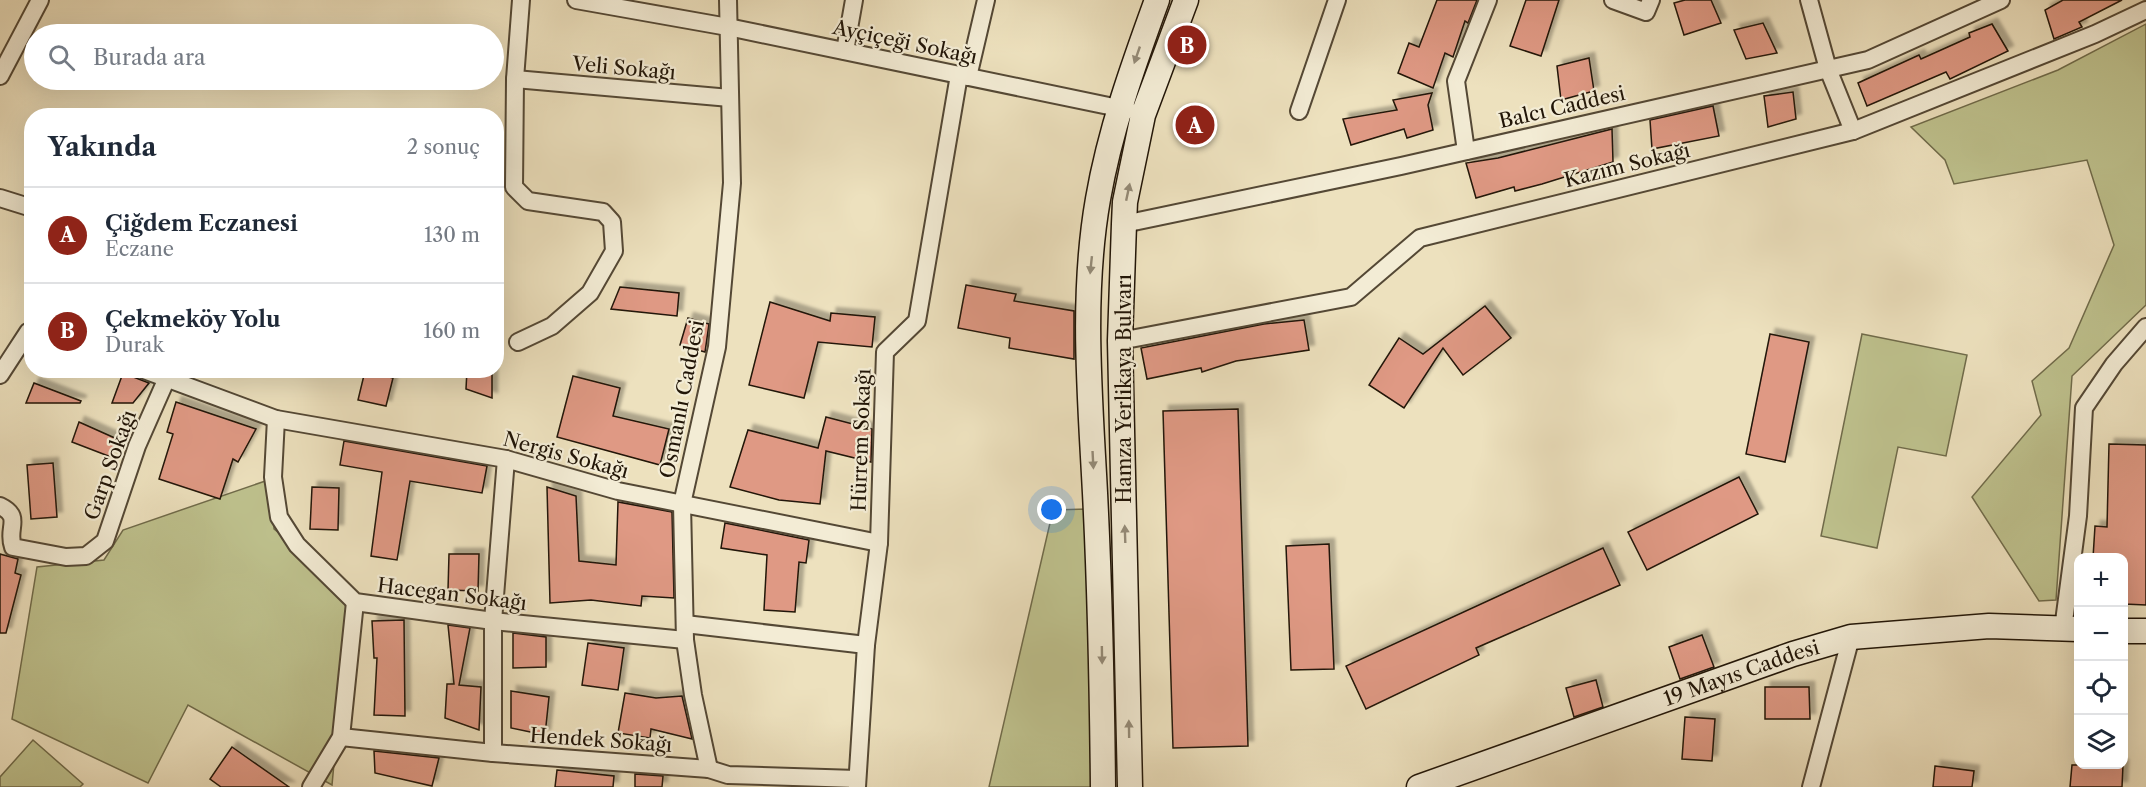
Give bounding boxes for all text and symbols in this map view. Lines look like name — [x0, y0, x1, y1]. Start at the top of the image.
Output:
street label: Ayçiçeği Sokağı — [830, 15, 979, 69]
pin: B — [1168, 22, 1206, 68]
search box — [24, 24, 504, 90]
icon: search — [45, 41, 78, 74]
text: Burada ara — [93, 44, 206, 71]
one-way arrow — [1132, 46, 1142, 64]
street label: Veli Sokağı — [570, 51, 677, 84]
street label: Balcı Caddesi — [1497, 81, 1627, 133]
pin: A — [1176, 102, 1214, 148]
text: Yakında — [48, 131, 157, 163]
text: 2 sonuç — [407, 135, 480, 159]
street label: Kazım Sokağı — [1562, 138, 1692, 192]
one-way arrow — [1123, 183, 1133, 201]
text: Çiğdem Eczanesi — [105, 210, 298, 237]
text: A — [60, 223, 75, 247]
text: 130 m — [424, 223, 480, 247]
text: Eczane — [105, 237, 174, 261]
one-way arrow — [1086, 256, 1096, 275]
street label: Hamza Yerlikaya Bulvarı — [1112, 274, 1136, 504]
text: Çekmeköy Yolu — [105, 306, 281, 333]
street label: Osmanlı Caddesi — [655, 318, 709, 480]
text: B — [60, 319, 75, 343]
text: 160 m — [423, 319, 480, 343]
text: Durak — [105, 333, 164, 357]
street label: Hürrem Sokağı — [847, 368, 875, 512]
street label: Garp Sokağı — [79, 407, 141, 523]
street label: Nergis Sokağı — [501, 427, 631, 483]
one-way arrow — [1089, 451, 1098, 470]
your location — [1037, 495, 1066, 524]
one-way arrow — [1121, 524, 1130, 543]
map controls — [2074, 553, 2128, 769]
button: + — [2074, 553, 2128, 607]
street label: Hacegan Sokağı — [376, 573, 528, 615]
button: − — [2074, 607, 2128, 661]
street label: 19 Mayıs Caddesi — [1660, 635, 1822, 711]
one-way arrow — [1097, 645, 1107, 664]
button: locate — [2074, 661, 2128, 715]
button: layers — [2074, 715, 2128, 769]
one-way arrow — [1124, 719, 1134, 738]
street label: Hendek Sokağı — [529, 723, 673, 757]

